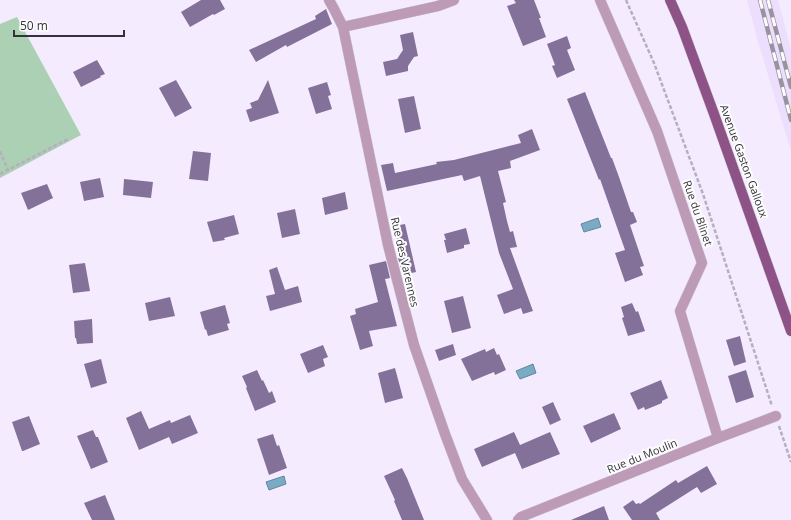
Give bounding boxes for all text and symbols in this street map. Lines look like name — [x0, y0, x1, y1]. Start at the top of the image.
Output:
scale bar — [14, 12, 124, 38]
text: 50 m — [20, 17, 48, 34]
street label: Avenue Gaston Galloux — [717, 102, 772, 220]
street label: Rue du Blinet — [680, 178, 717, 248]
street label: Rue des Varennes — [388, 215, 423, 308]
street label: Rue du Moulin — [604, 435, 679, 476]

